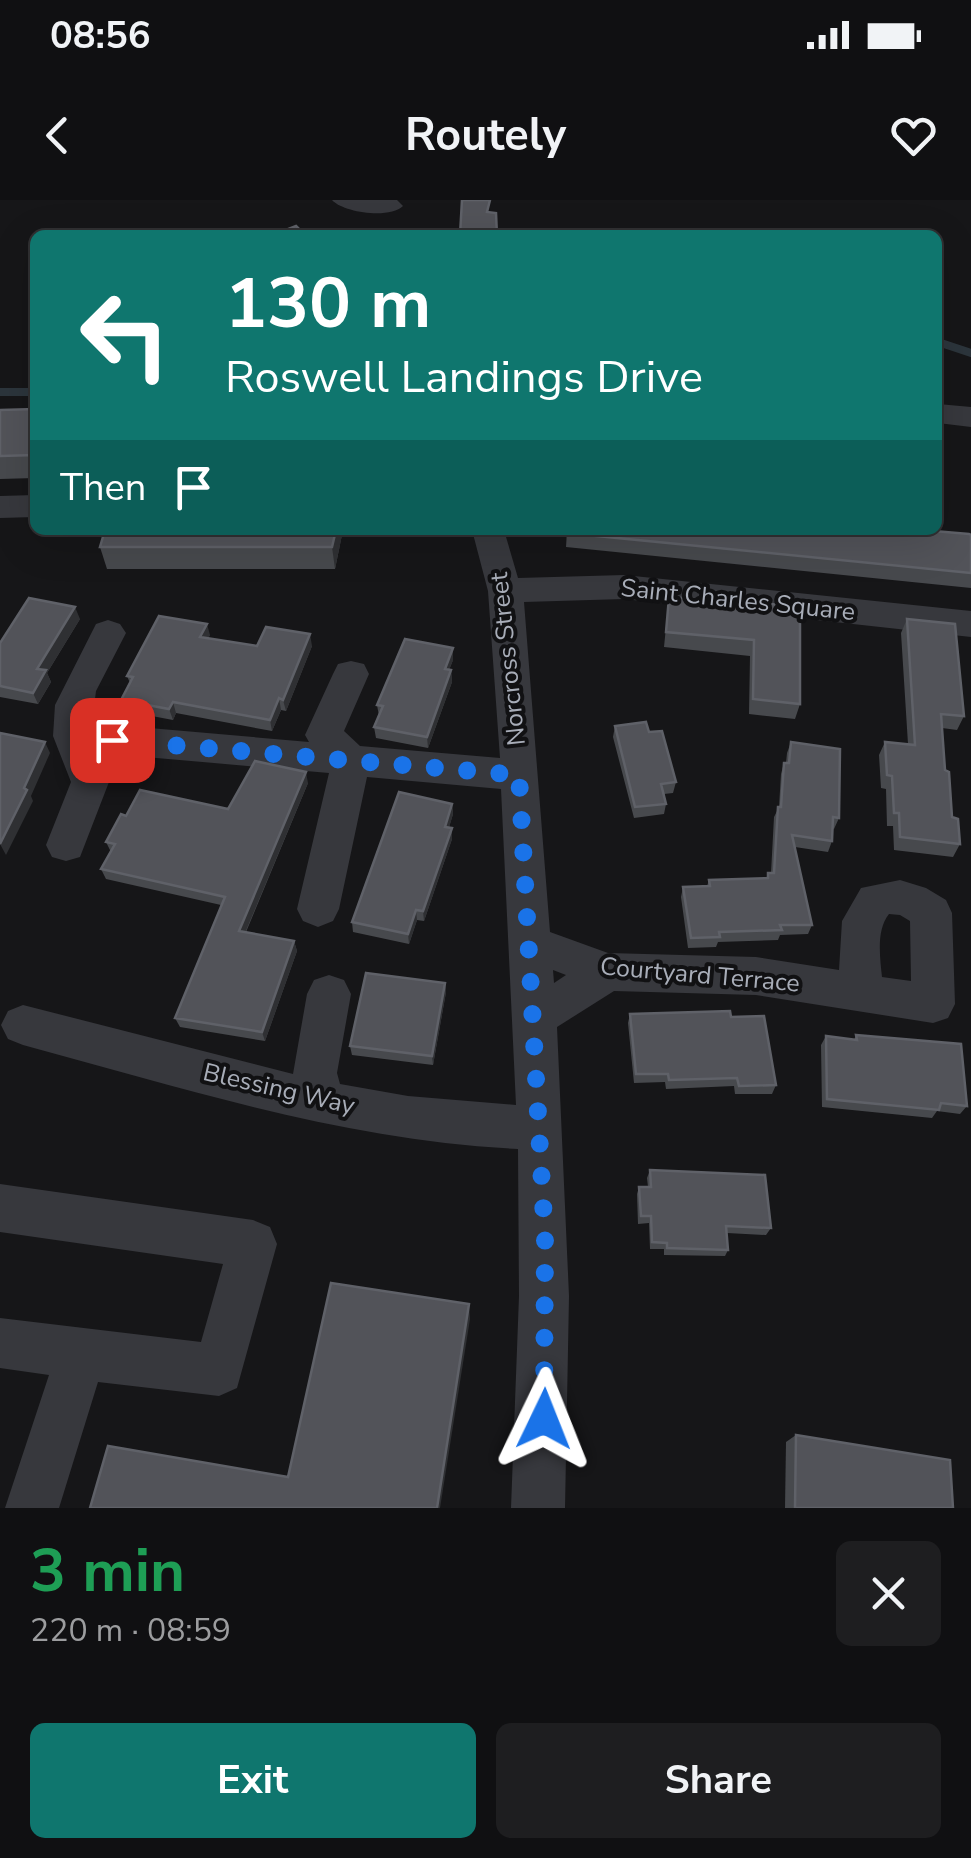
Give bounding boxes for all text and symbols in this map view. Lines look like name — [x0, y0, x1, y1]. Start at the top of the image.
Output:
text: 08:56 — [50, 10, 151, 61]
text: Routely — [405, 105, 566, 166]
icon: back — [30, 108, 85, 163]
icon: heart — [886, 108, 941, 163]
text: 130 m — [225, 256, 431, 352]
icon: left — [60, 270, 190, 400]
text: Roswell Landings Drive — [225, 347, 703, 408]
icon: arrive — [166, 460, 221, 515]
text: Then — [60, 462, 146, 513]
street label: Norcross Street — [482, 570, 534, 747]
street label: Saint Charles Square — [619, 571, 857, 629]
pin — [70, 698, 155, 783]
icon: arrive — [85, 713, 140, 768]
street label: Courtyard Terrace — [599, 949, 801, 1001]
street label: Blessing Way — [200, 1055, 358, 1123]
position arrow — [492, 1367, 596, 1471]
text: 3 min — [30, 1530, 185, 1612]
button: close — [836, 1541, 941, 1646]
text: 220 m · 08:59 — [30, 1609, 231, 1652]
button: Exit — [30, 1723, 476, 1838]
button: Share — [496, 1723, 941, 1838]

